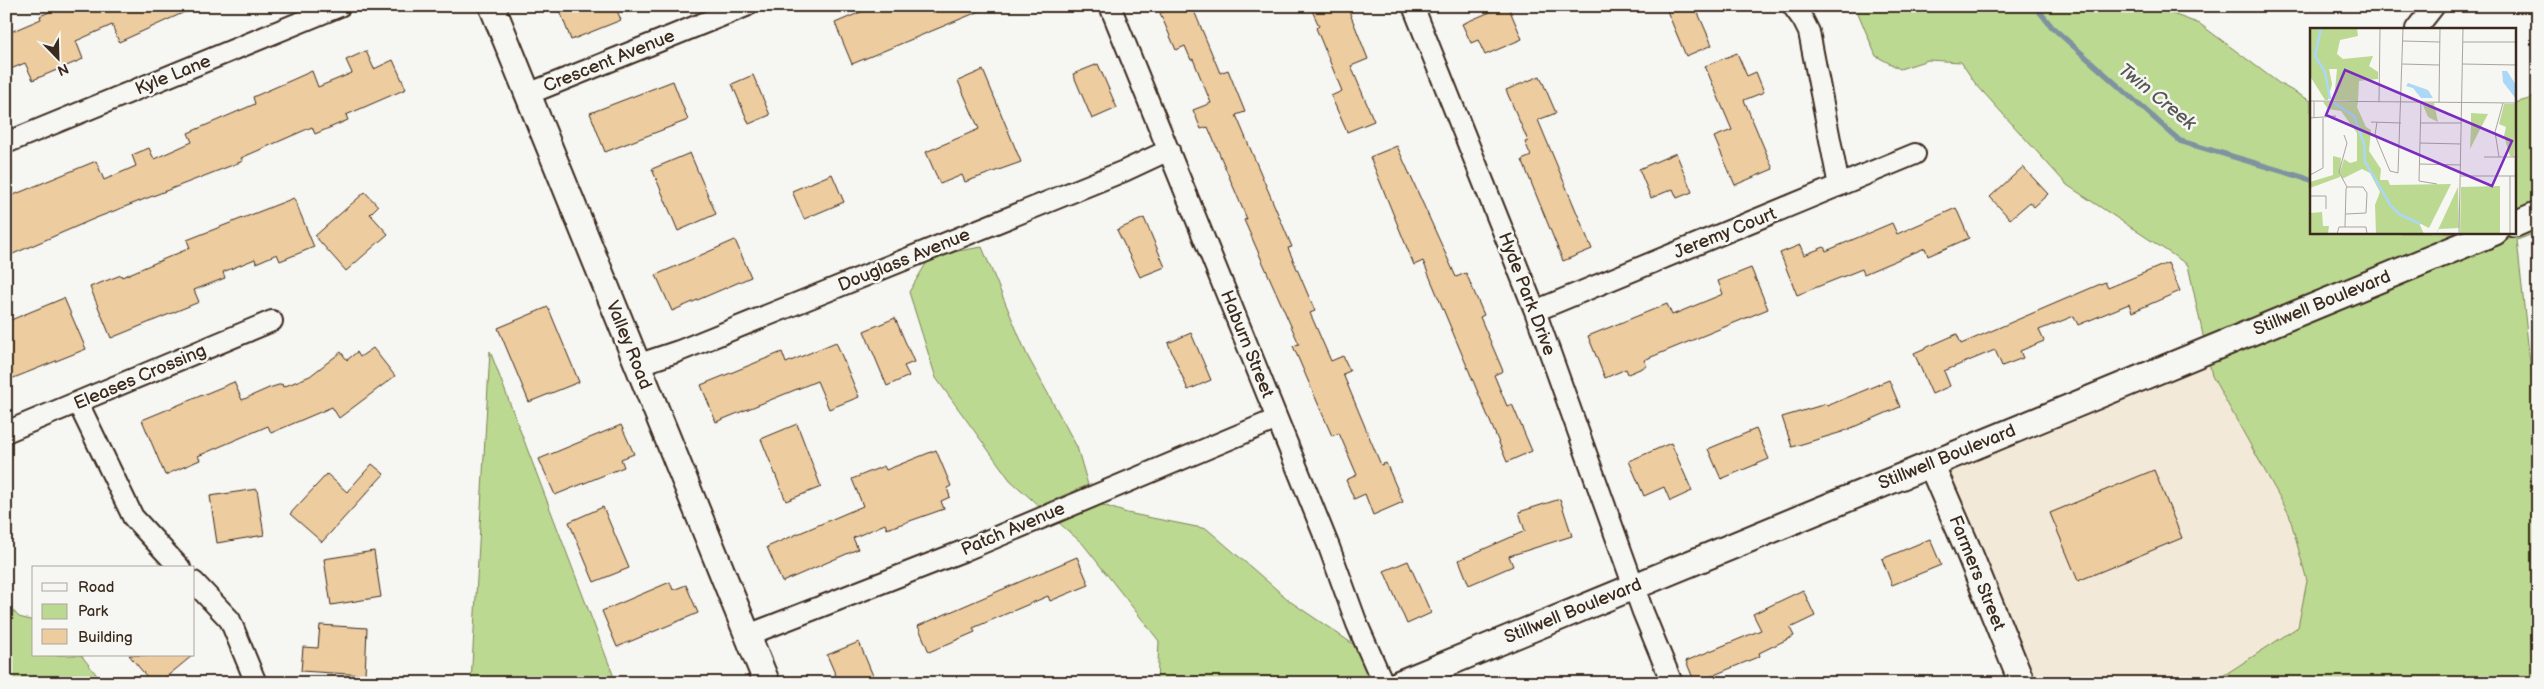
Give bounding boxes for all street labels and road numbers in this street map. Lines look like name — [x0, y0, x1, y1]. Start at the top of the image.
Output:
street label: Crescent Avenue — [540, 25, 678, 97]
street label: Kyle Lane — [132, 50, 214, 100]
street label: Jeremy Court — [1671, 203, 1780, 263]
street label: Douglass Avenue — [835, 224, 973, 296]
street label: Hyde Park Drive — [1494, 230, 1560, 359]
street label: Stillwell Boulevard — [2250, 266, 2394, 340]
street label: Haburn Street — [1216, 287, 1278, 401]
street label: Valley Road — [602, 298, 656, 392]
street label: Eleases Crossing — [71, 340, 209, 414]
street label: Stillwell Boulevard — [1875, 420, 2019, 494]
street label: Patch Avenue — [958, 498, 1068, 560]
street label: Farmers Street — [1944, 513, 2010, 634]
street label: Stillwell Boulevard — [1501, 574, 1645, 648]

